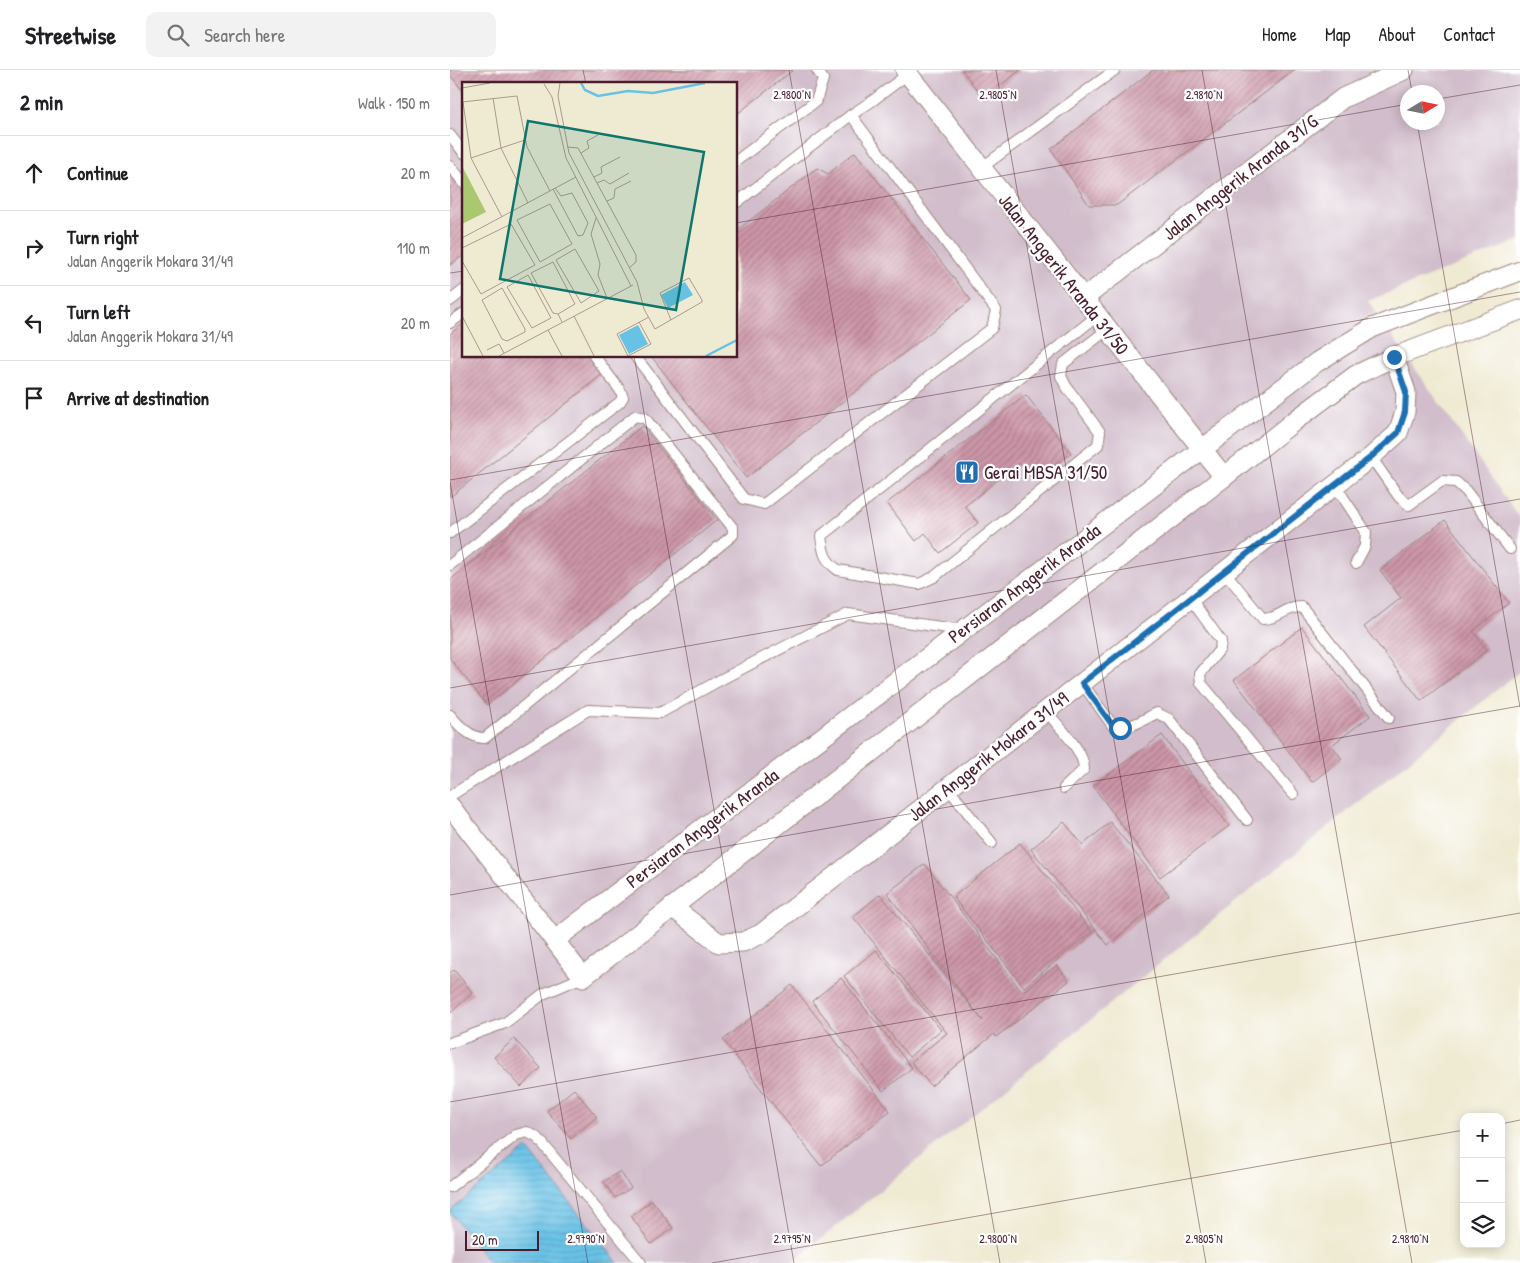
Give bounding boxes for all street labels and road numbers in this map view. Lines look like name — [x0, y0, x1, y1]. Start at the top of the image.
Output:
street label: Jalan Anggerik Aranda 31/G — [1157, 108, 1323, 246]
street label: Jalan Anggerik Aranda 31/50 — [993, 188, 1135, 360]
street label: Persiaran Anggerik Aranda — [943, 517, 1106, 649]
street label: Jalan Anggerik Mokara 31/49 — [902, 685, 1074, 827]
street label: Persiaran Anggerik Aranda — [621, 762, 784, 894]

